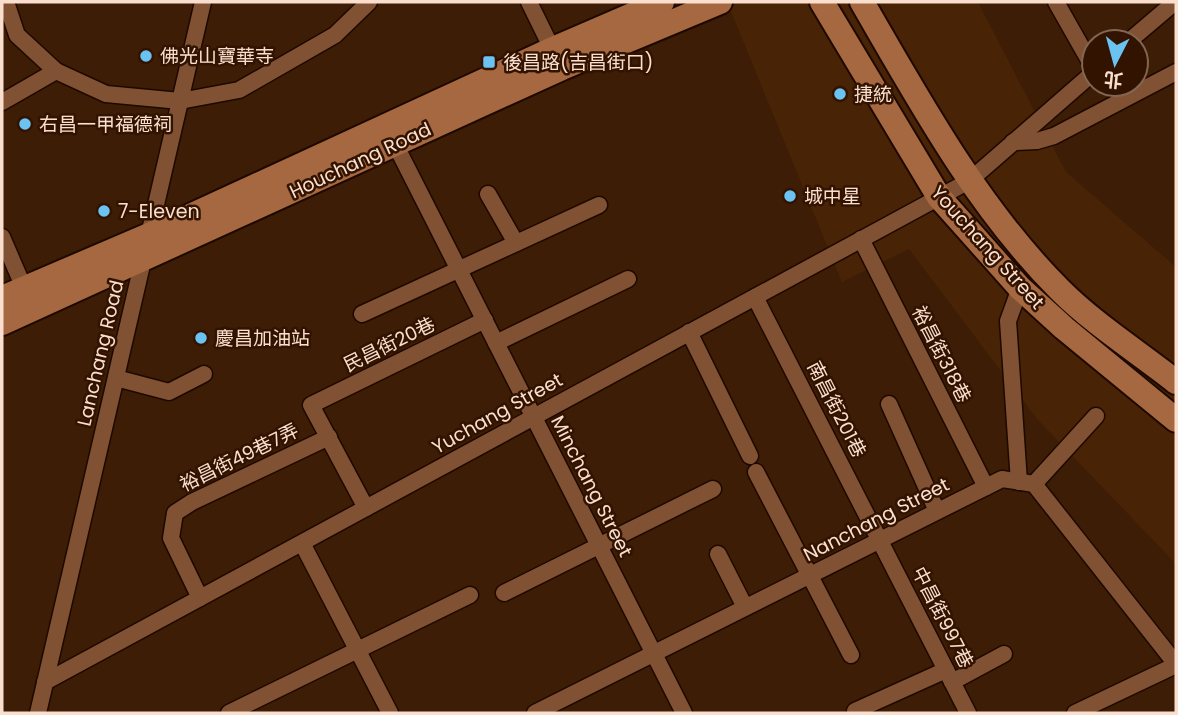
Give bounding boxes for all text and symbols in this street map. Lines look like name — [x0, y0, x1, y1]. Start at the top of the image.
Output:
north arrow — [1080, 28, 1150, 98]
place label: 佛光山寶華寺 — [160, 43, 274, 70]
marker: 佛光山寶華寺 — [138, 48, 154, 64]
place label: 後昌路(吉昌街口) — [503, 49, 653, 76]
marker: 後昌路(吉昌街口) — [481, 54, 497, 70]
text: 北 — [1102, 65, 1124, 94]
place label: 捷統 — [854, 81, 892, 108]
marker: 捷統 — [832, 86, 848, 102]
place label: 右昌一甲福德祠 — [39, 111, 172, 138]
marker: 右昌一甲福德祠 — [17, 116, 33, 132]
street label: Houchang Road — [285, 116, 435, 205]
street label: Youchang Street — [925, 180, 1050, 315]
place label: 城中星 — [804, 183, 861, 210]
marker: 城中星 — [782, 188, 798, 204]
place label: 7-Eleven — [118, 198, 200, 225]
marker: 7-Eleven — [96, 203, 112, 219]
street label: Lanchang Road — [71, 277, 130, 429]
street label: 裕昌街318巷 — [906, 301, 977, 407]
street label: 民昌街20巷 — [339, 311, 440, 378]
place label: 慶昌加油站 — [215, 325, 310, 352]
marker: 慶昌加油站 — [193, 330, 209, 346]
street label: 南昌街201巷 — [801, 356, 872, 462]
street label: Yuchang Street — [427, 366, 567, 461]
street label: Minchang Street — [544, 411, 639, 562]
street label: 裕昌街49巷7弄 — [175, 417, 303, 498]
street label: Nanchang Street — [799, 471, 954, 568]
street label: 中昌街997巷 — [905, 562, 980, 673]

